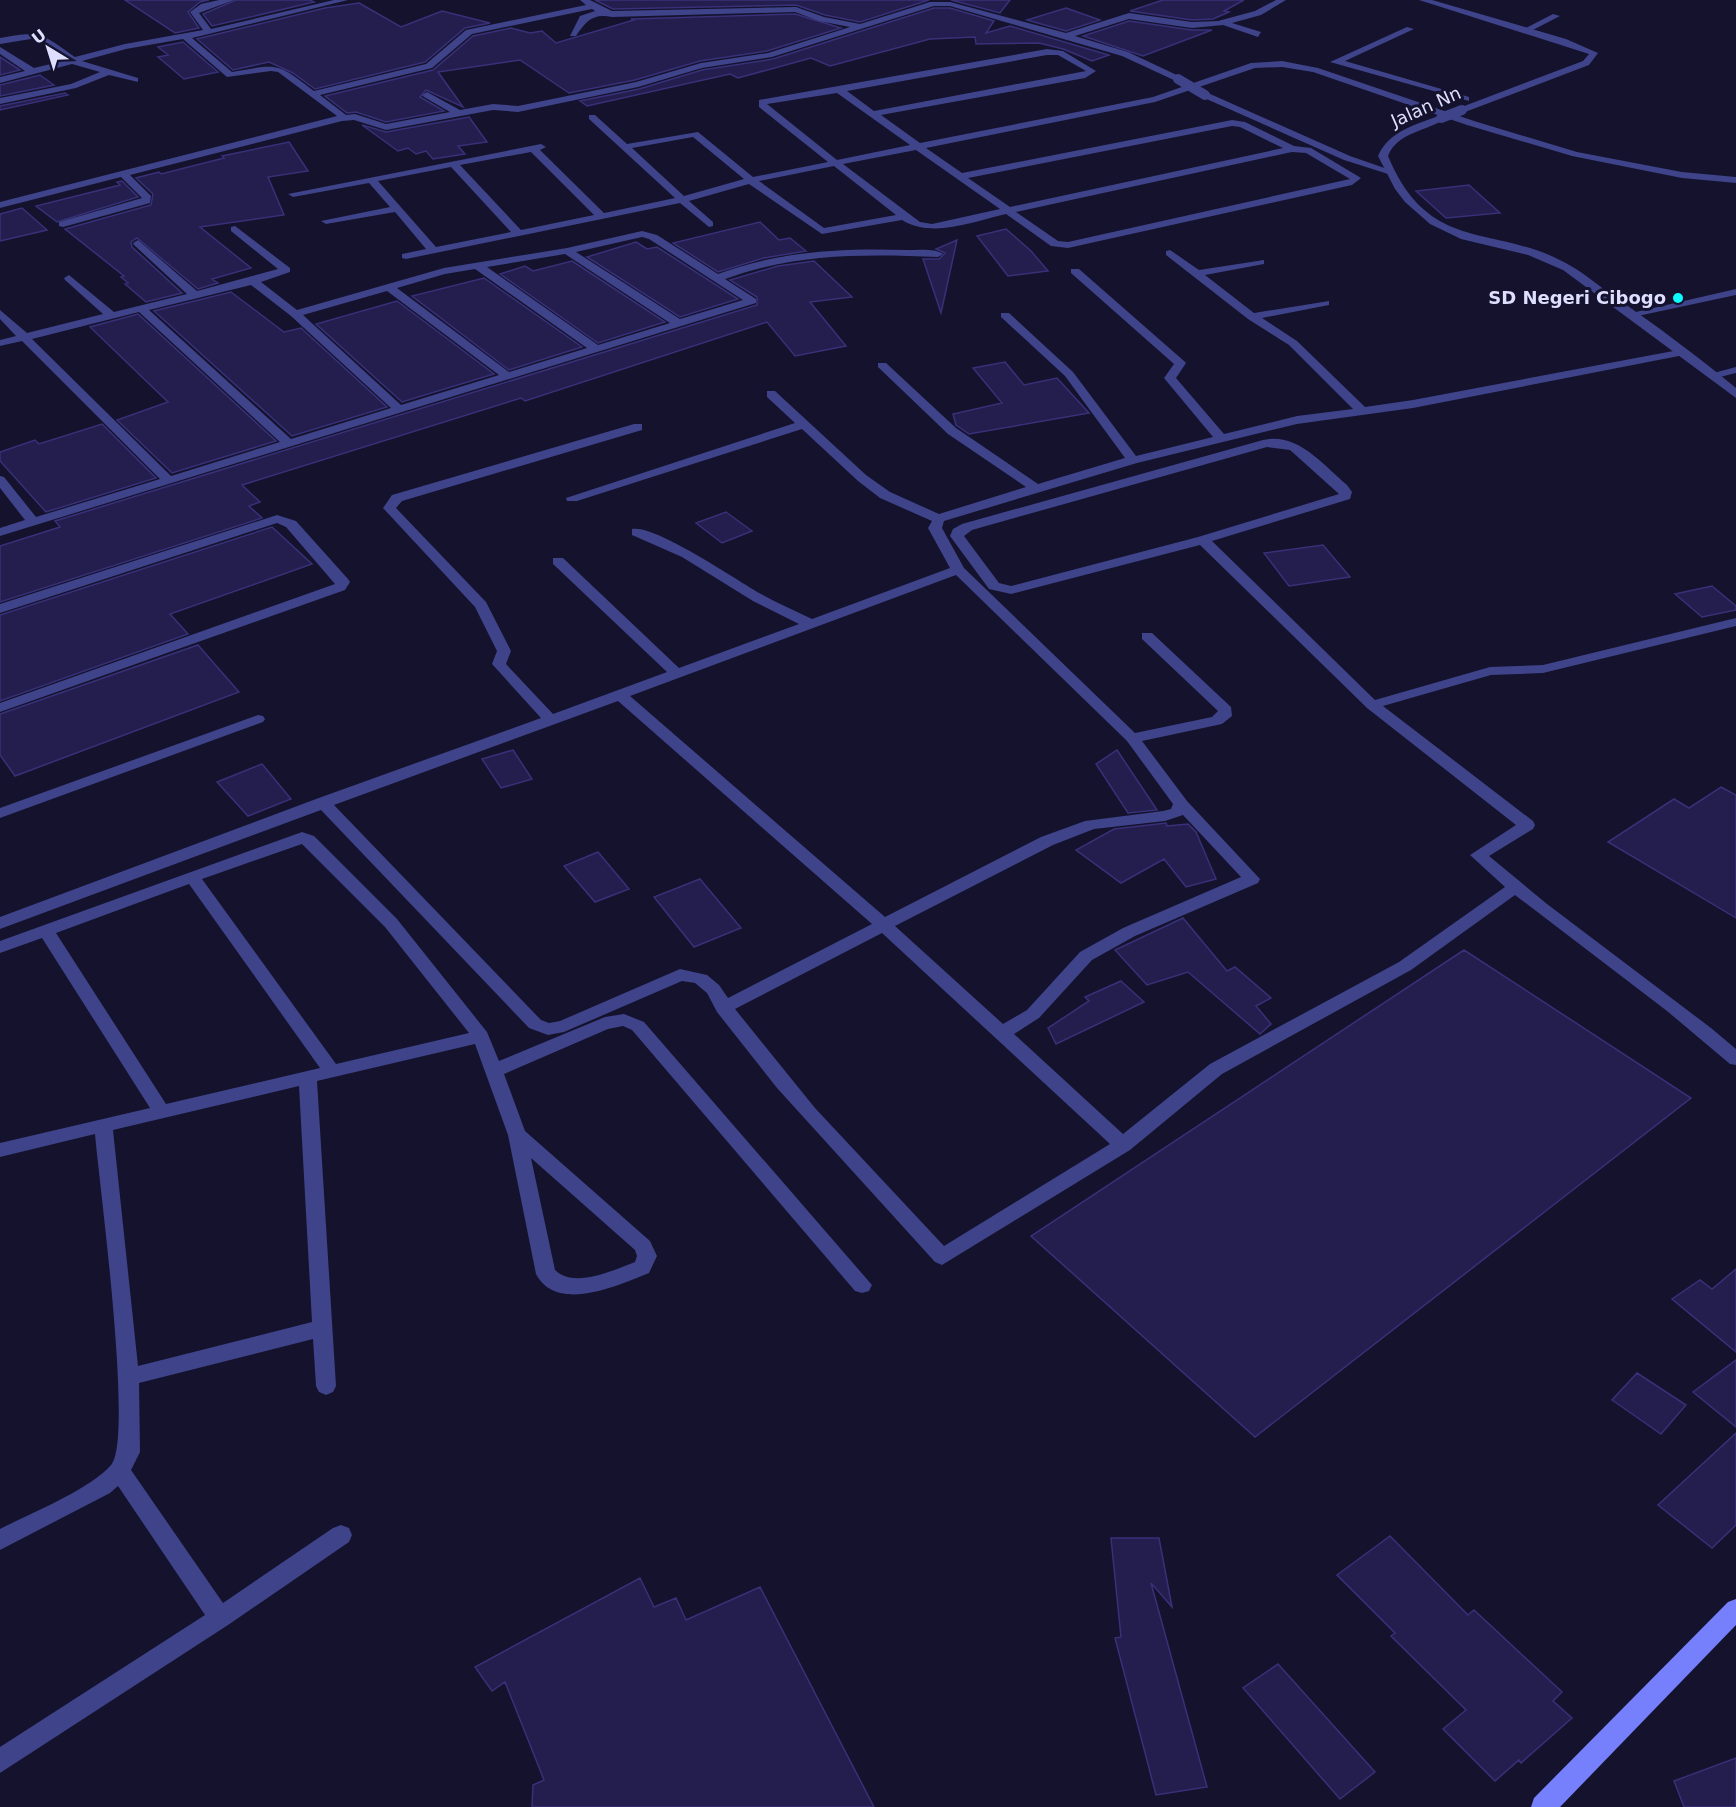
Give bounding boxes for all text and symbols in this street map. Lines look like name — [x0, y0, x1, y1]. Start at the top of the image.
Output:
north arrow — [18, 18, 78, 78]
text: U — [28, 25, 50, 48]
street label: Jalan Nn — [1387, 82, 1464, 132]
place label: SD Negeri Cibogo — [1488, 287, 1666, 308]
marker: SD Negeri Cibogo — [1671, 291, 1685, 305]

